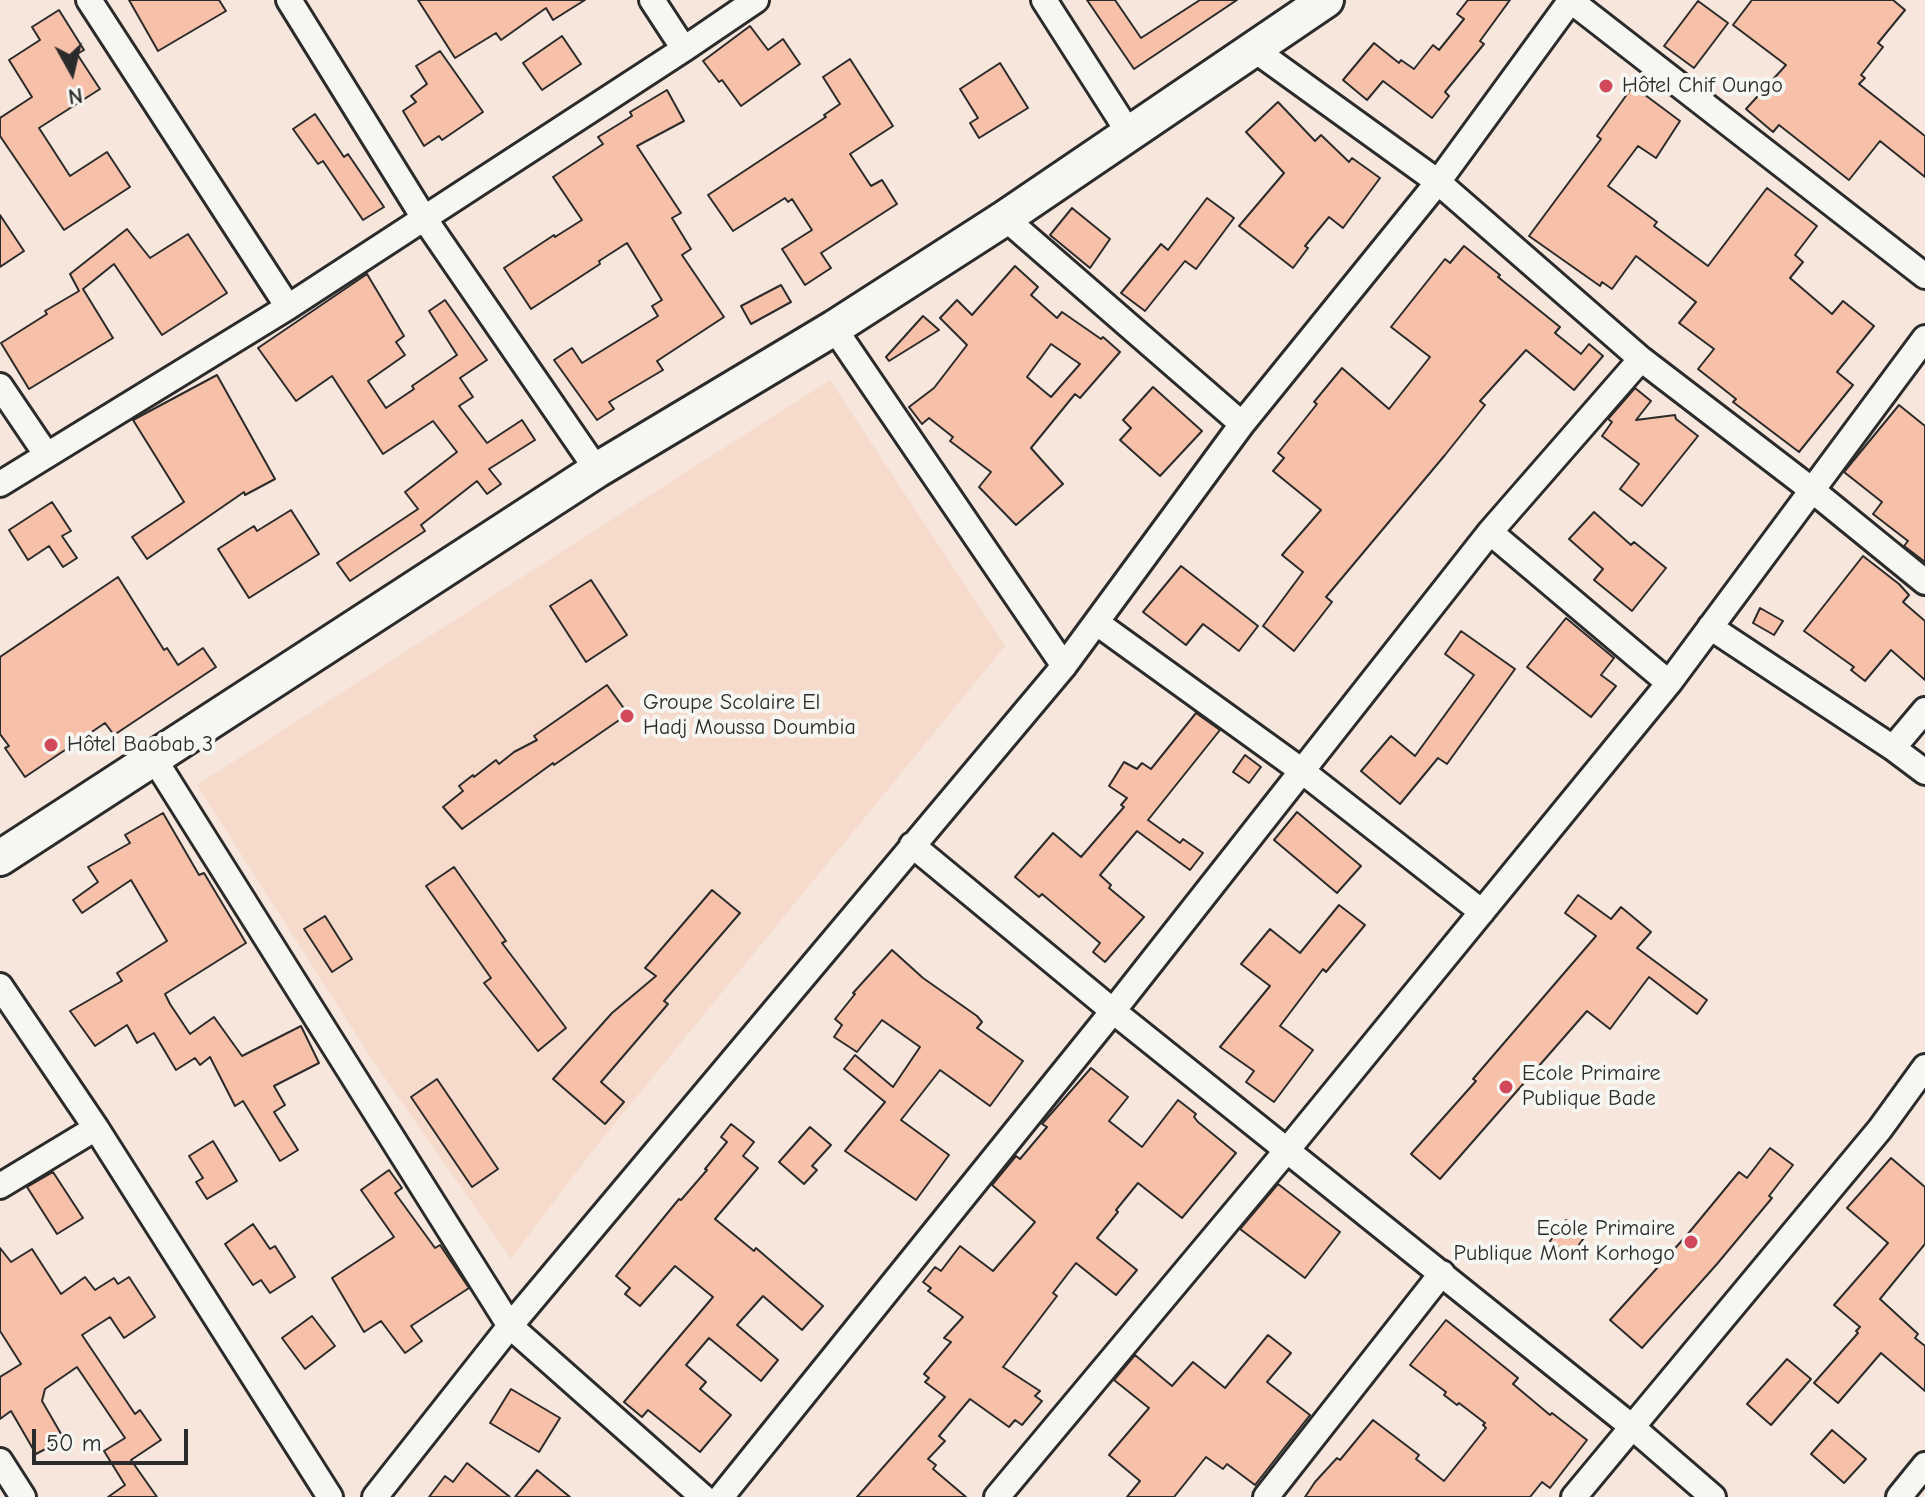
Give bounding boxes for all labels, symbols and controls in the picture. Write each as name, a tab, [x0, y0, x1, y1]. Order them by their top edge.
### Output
north arrow	[32, 32, 112, 112]
place label: Hôtel Chif Oungo	[1622, 73, 1783, 99]
marker: Hôtel Chif Oungo	[1597, 77, 1615, 95]
text: N	[66, 82, 84, 110]
place label: Groupe Scolaire El Hadj Moussa Doumbia	[643, 690, 856, 742]
marker: Groupe Scolaire El Hadj Moussa Doumbia	[618, 707, 636, 725]
place label: Hôtel Baobab 3	[67, 732, 213, 758]
marker: Hôtel Baobab 3	[42, 736, 60, 754]
place label: Ecole Primaire Publique Bade	[1522, 1061, 1661, 1112]
marker: Ecole Primaire Publique Bade	[1497, 1078, 1515, 1096]
place label: Ecole Primaire Publique Mont Korhogo	[1454, 1216, 1675, 1268]
marker: Ecole Primaire Publique Mont Korhogo	[1682, 1233, 1700, 1251]
scale bar	[36, 1413, 192, 1463]
text: 50 m	[46, 1429, 102, 1457]

